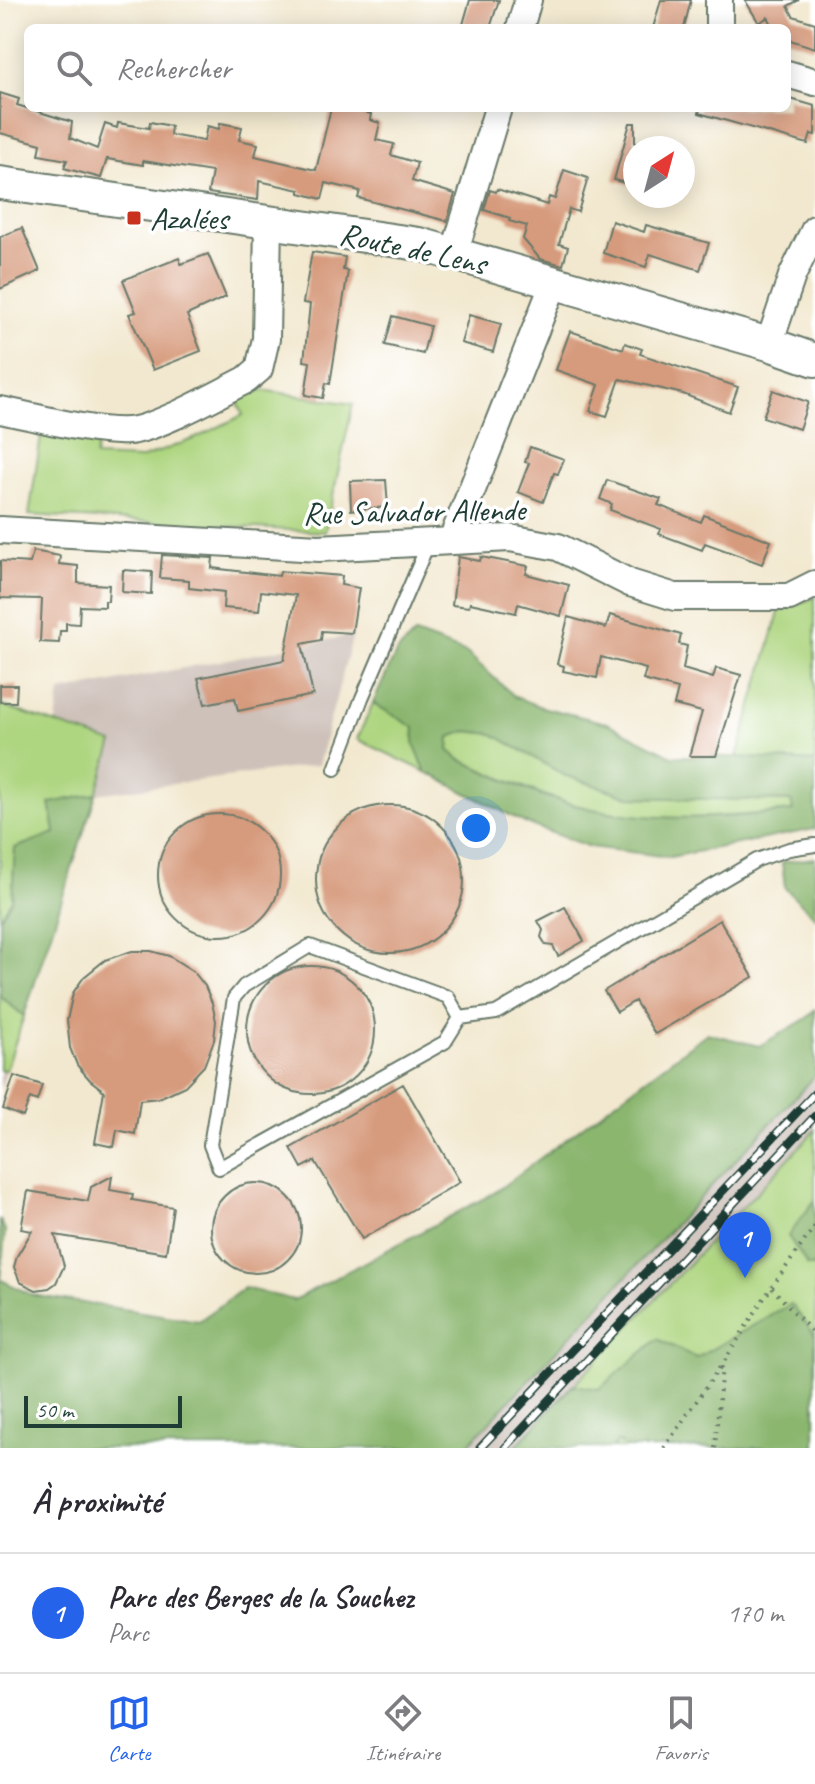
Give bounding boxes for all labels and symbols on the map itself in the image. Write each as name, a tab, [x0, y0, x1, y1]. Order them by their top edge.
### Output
north arrow	[623, 136, 695, 208]
place label: Azalées	[150, 198, 231, 239]
marker: Azalées	[125, 209, 143, 227]
street label: Route de Lens	[336, 213, 493, 285]
street label: Rue Salvador Allende	[302, 489, 528, 534]
your location	[456, 808, 496, 848]
pin: 1	[719, 1212, 771, 1278]
scale bar	[24, 1392, 182, 1428]

